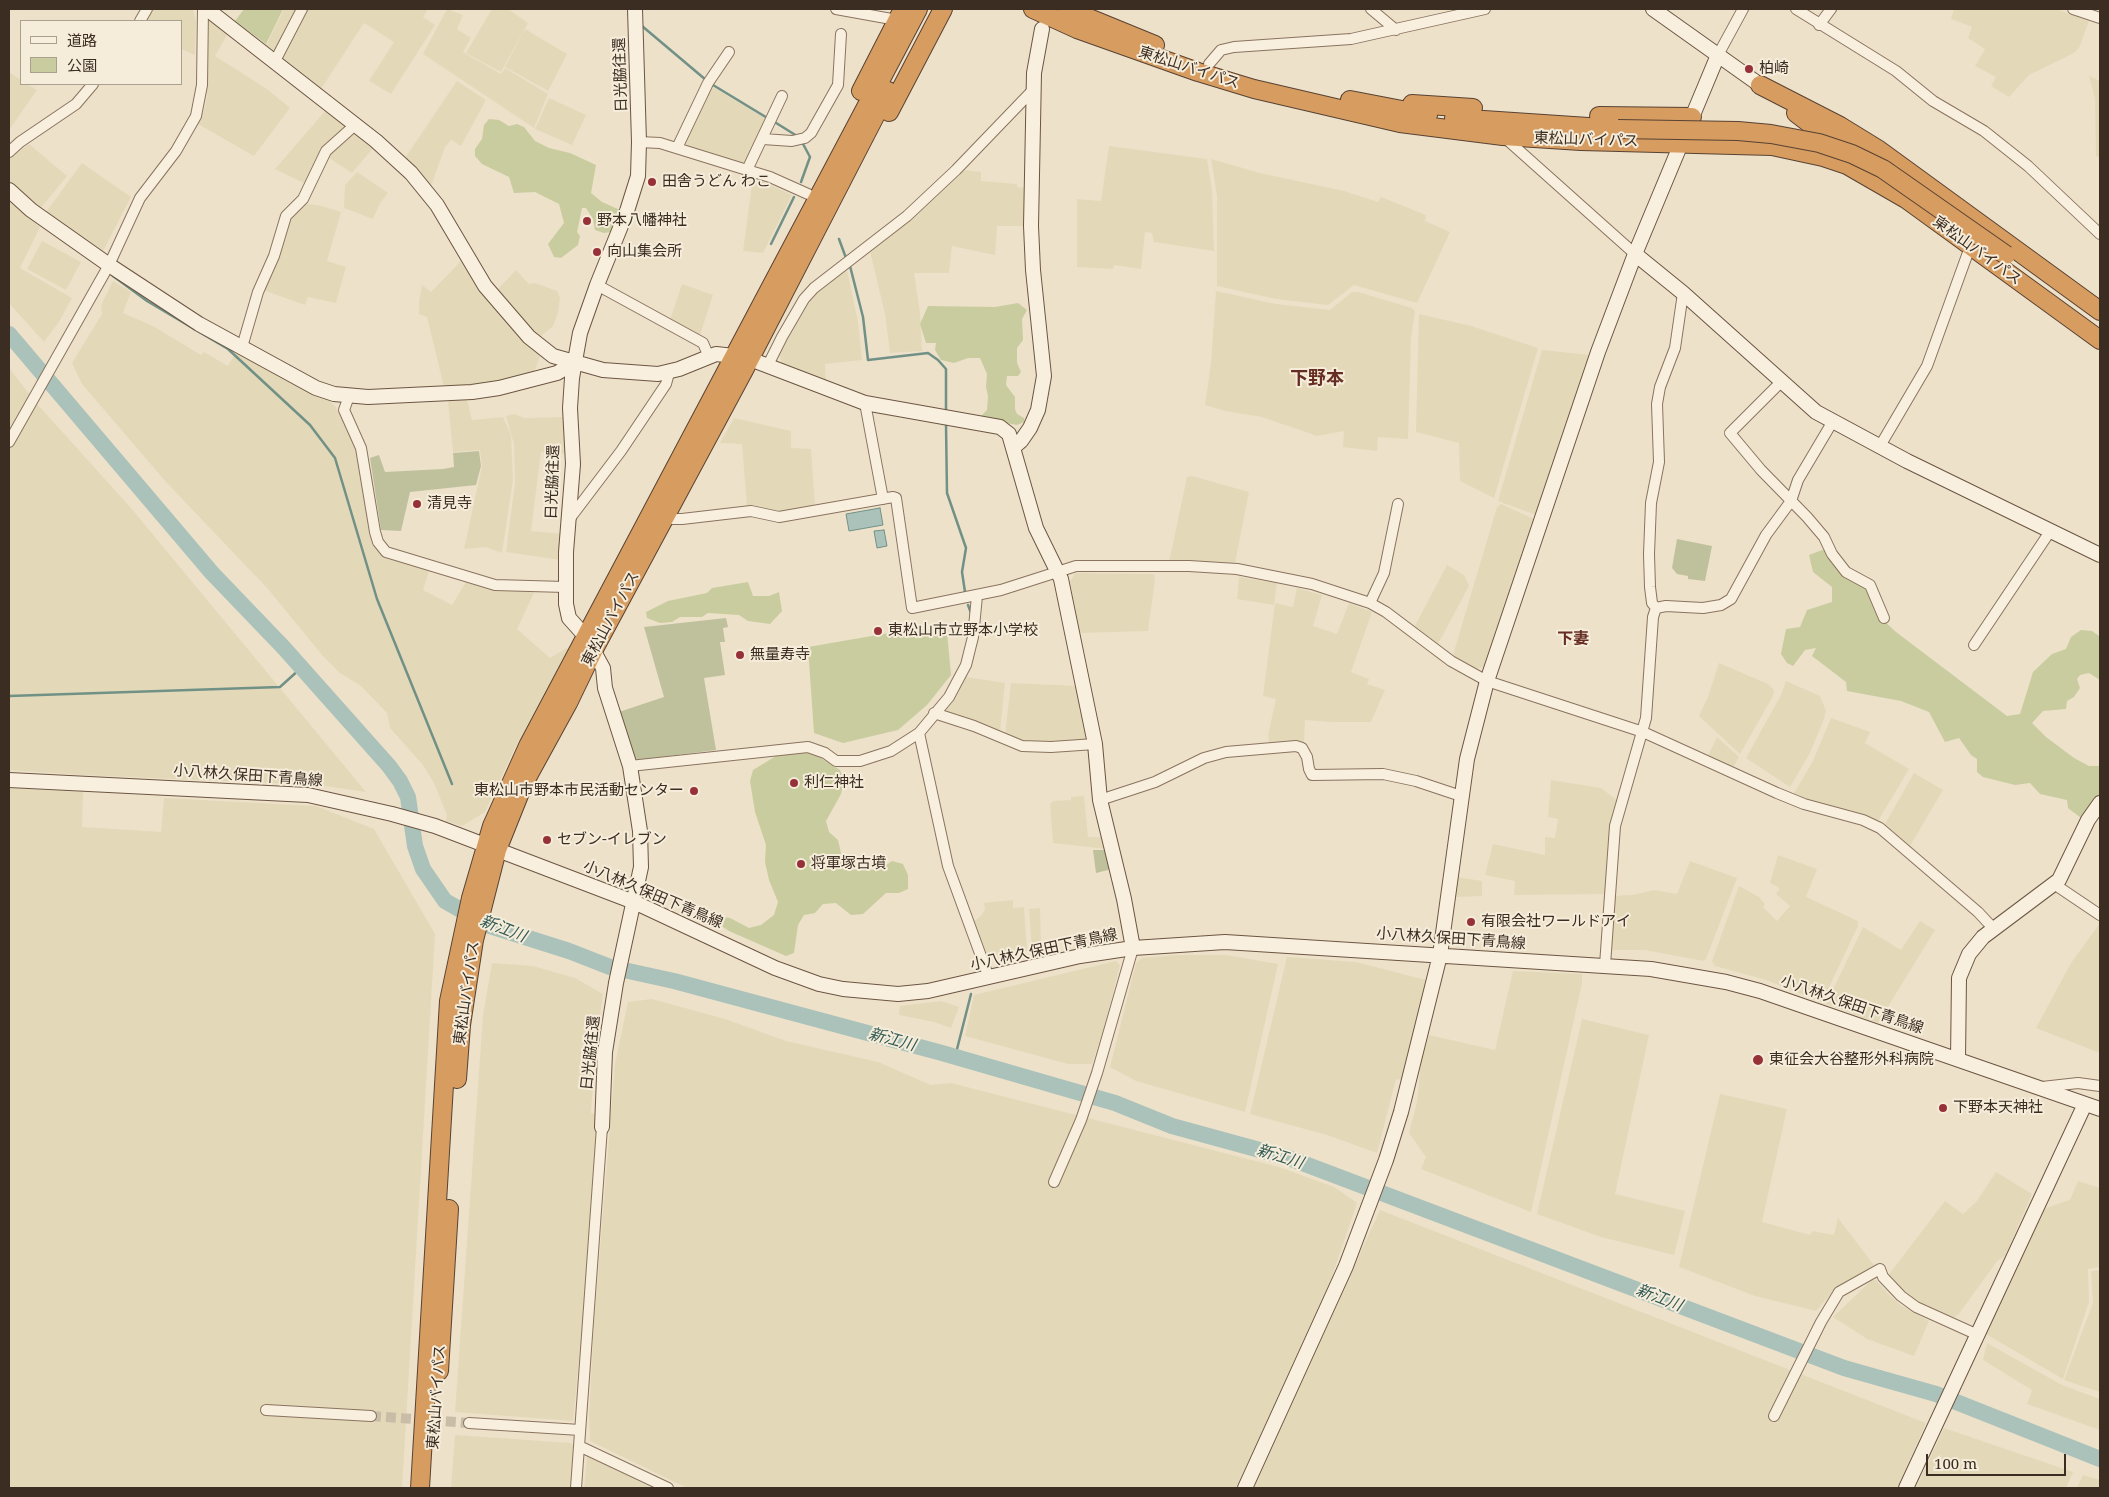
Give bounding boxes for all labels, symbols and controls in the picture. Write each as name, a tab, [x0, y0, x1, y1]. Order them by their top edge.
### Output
legend	[20, 20, 182, 85]
text: 道路	[67, 30, 97, 50]
street label: 日光脇往還	[611, 37, 631, 113]
street label: 東松山バイパス	[1136, 43, 1242, 93]
text: 公園	[67, 55, 97, 75]
place label: 柏崎	[1759, 60, 1789, 78]
marker: 柏崎	[1743, 63, 1755, 75]
street label: 東松山バイパス	[1533, 129, 1639, 151]
place label: 田舎うどん わこ	[662, 173, 771, 191]
marker: 田舎うどん わこ	[646, 176, 658, 188]
place label: 野本八幡神社	[597, 212, 687, 230]
street label: 東松山バイパス	[1929, 213, 2025, 289]
marker: 野本八幡神社	[581, 215, 593, 227]
place label: 向山集会所	[607, 243, 682, 261]
marker: 向山集会所	[591, 246, 603, 258]
district label: 下野本	[1290, 368, 1344, 390]
street label: 日光脇往還	[543, 444, 563, 520]
place label: 清見寺	[427, 495, 472, 513]
marker: 清見寺	[411, 498, 423, 510]
street label: 東松山バイパス	[578, 568, 644, 670]
place label: 東松山市立野本小学校	[888, 622, 1038, 640]
marker: 東松山市立野本小学校	[872, 625, 884, 637]
district label: 下妻	[1557, 629, 1589, 649]
place label: 無量寿寺	[750, 646, 810, 664]
marker: 無量寿寺	[734, 649, 746, 661]
street label: 小八林久保田下青鳥線	[173, 762, 323, 790]
place label: 利仁神社	[804, 774, 864, 792]
marker: 利仁神社	[788, 777, 800, 789]
place label: 東松山市野本市民活動センター	[474, 782, 684, 800]
marker: 東松山市野本市民活動センター	[688, 785, 700, 797]
place label: セブン-イレブン	[557, 831, 667, 849]
marker: セブン-イレブン	[541, 834, 553, 846]
place label: 将軍塚古墳	[811, 855, 886, 873]
street label: 小八林久保田下青鳥線	[580, 857, 726, 933]
marker: 将軍塚古墳	[795, 858, 807, 870]
water label: 新江川	[477, 911, 529, 947]
place label: 有限会社ワールドアイ	[1481, 913, 1631, 931]
marker: 有限会社ワールドアイ	[1465, 916, 1477, 928]
street label: 小八林久保田下青鳥線	[1376, 925, 1526, 953]
street label: 小八林久保田下青鳥線	[969, 926, 1119, 974]
street label: 東松山バイパス	[451, 940, 483, 1046]
street label: 小八林久保田下青鳥線	[1778, 972, 1926, 1038]
street label: 日光脇往還	[578, 1015, 604, 1091]
water label: 新江川	[866, 1025, 918, 1055]
place label: 東征会大谷整形外科病院	[1769, 1051, 1934, 1069]
marker: 東征会大谷整形外科病院	[1751, 1053, 1765, 1067]
place label: 下野本天神社	[1953, 1099, 2043, 1117]
marker: 下野本天神社	[1937, 1102, 1949, 1114]
water label: 新江川	[1254, 1141, 1306, 1173]
water label: 新江川	[1633, 1280, 1685, 1316]
street label: 東松山バイパス	[424, 1344, 450, 1450]
scale bar	[1929, 1444, 2069, 1476]
text: 100 m	[1934, 1453, 1977, 1473]

